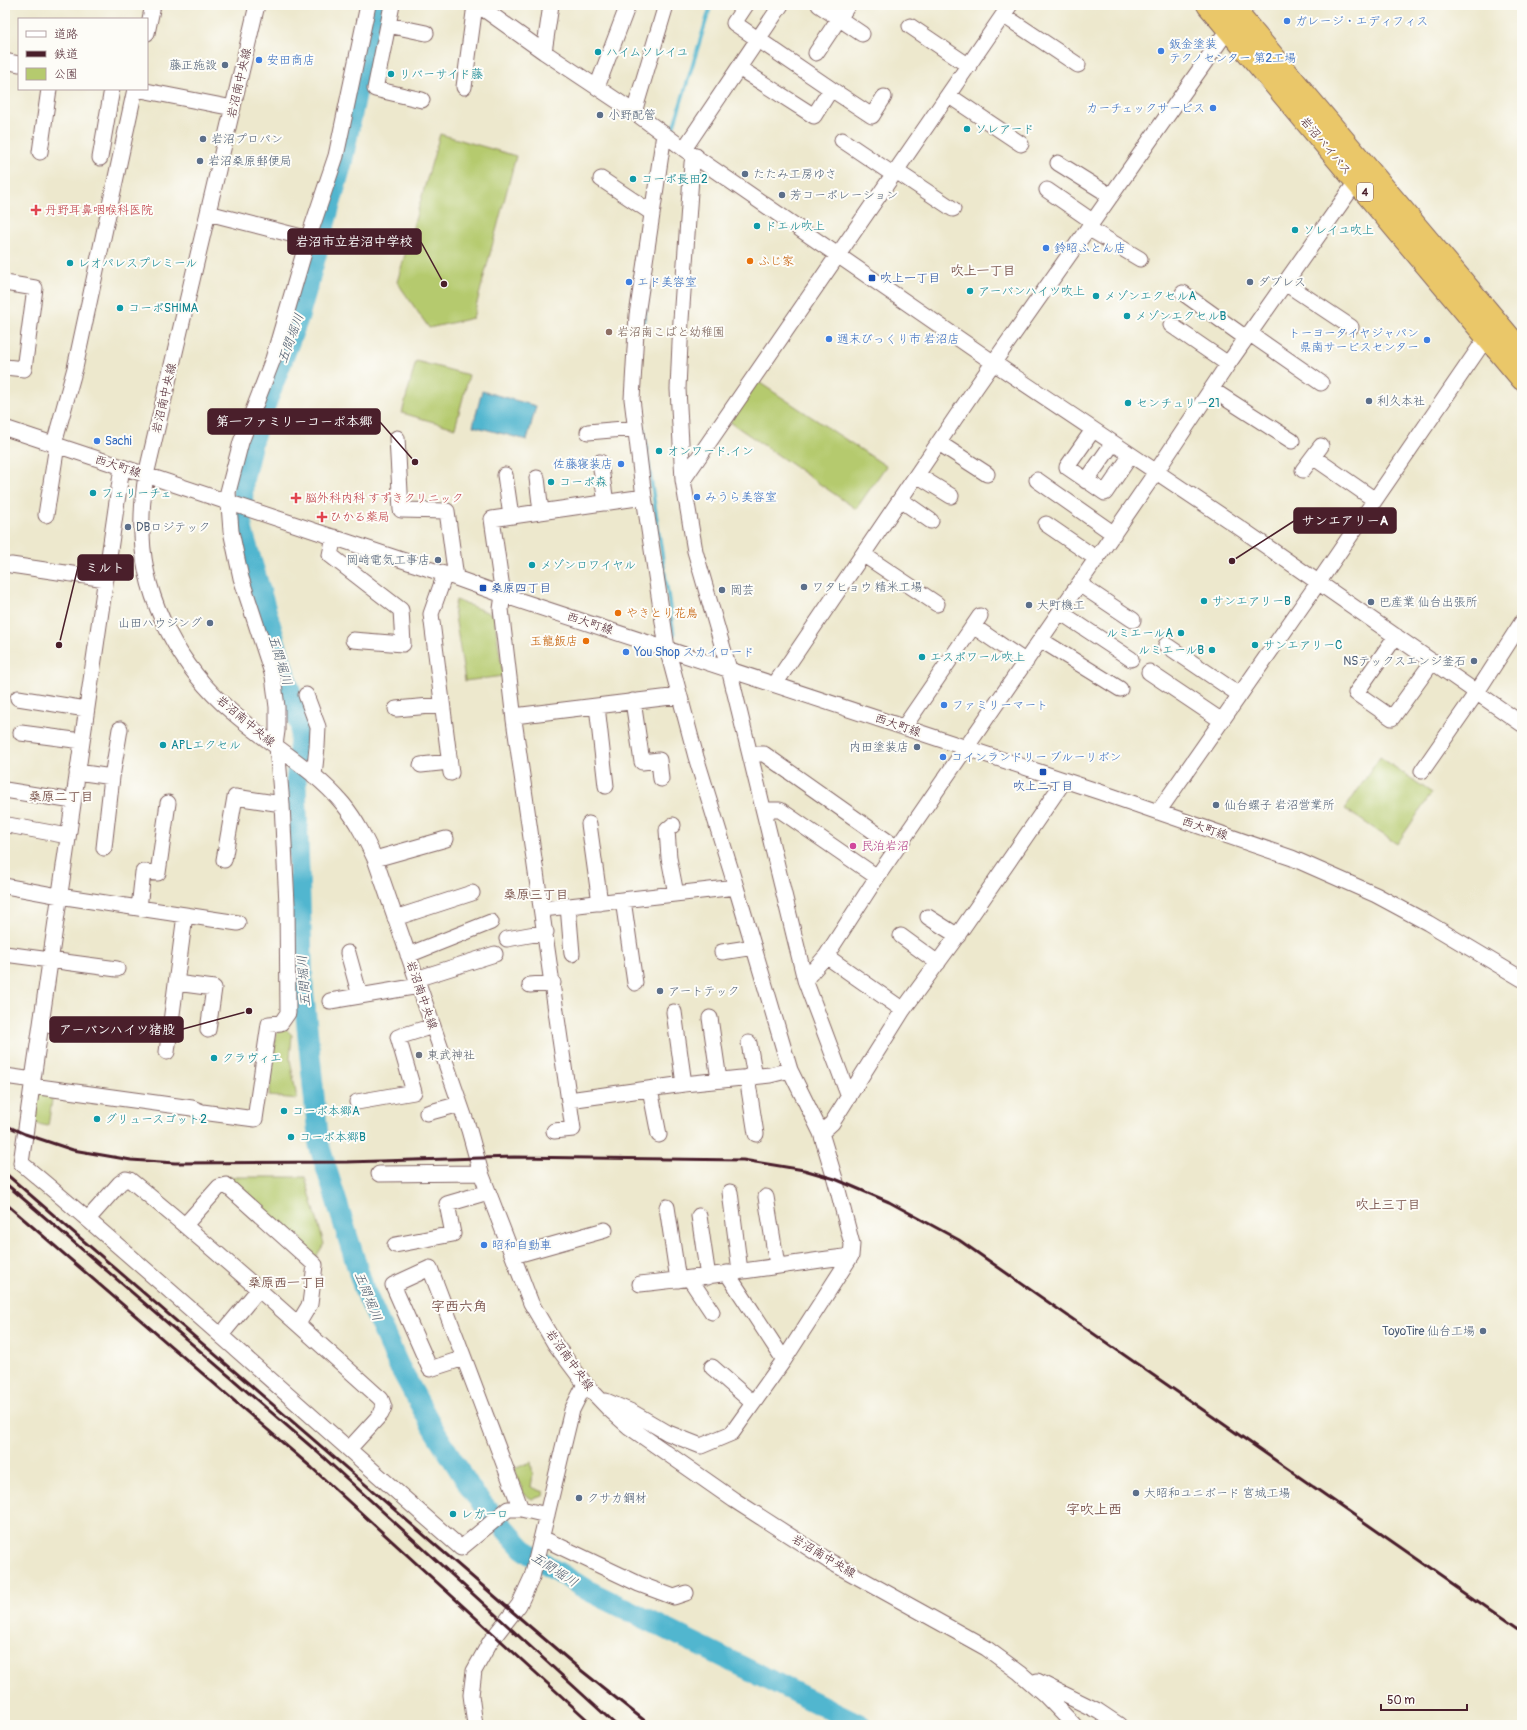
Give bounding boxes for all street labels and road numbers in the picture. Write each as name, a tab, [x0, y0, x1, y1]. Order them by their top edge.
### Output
street label: 岩沼南中央線	[224, 46, 255, 120]
street label: 岩沼バイパス	[1297, 114, 1354, 179]
road number: 4	[1357, 183, 1373, 201]
street label: 岩沼南中央線	[149, 361, 180, 435]
street label: 西大町線	[93, 452, 143, 481]
street label: 西大町線	[565, 609, 615, 638]
street label: 岩沼南中央線	[213, 692, 278, 750]
street label: 西大町線	[873, 711, 923, 740]
street label: 西大町線	[1180, 814, 1230, 843]
street label: 岩沼南中央線	[403, 959, 440, 1032]
street label: 岩沼南中央線	[542, 1327, 597, 1394]
street label: 岩沼南中央線	[789, 1531, 858, 1581]

